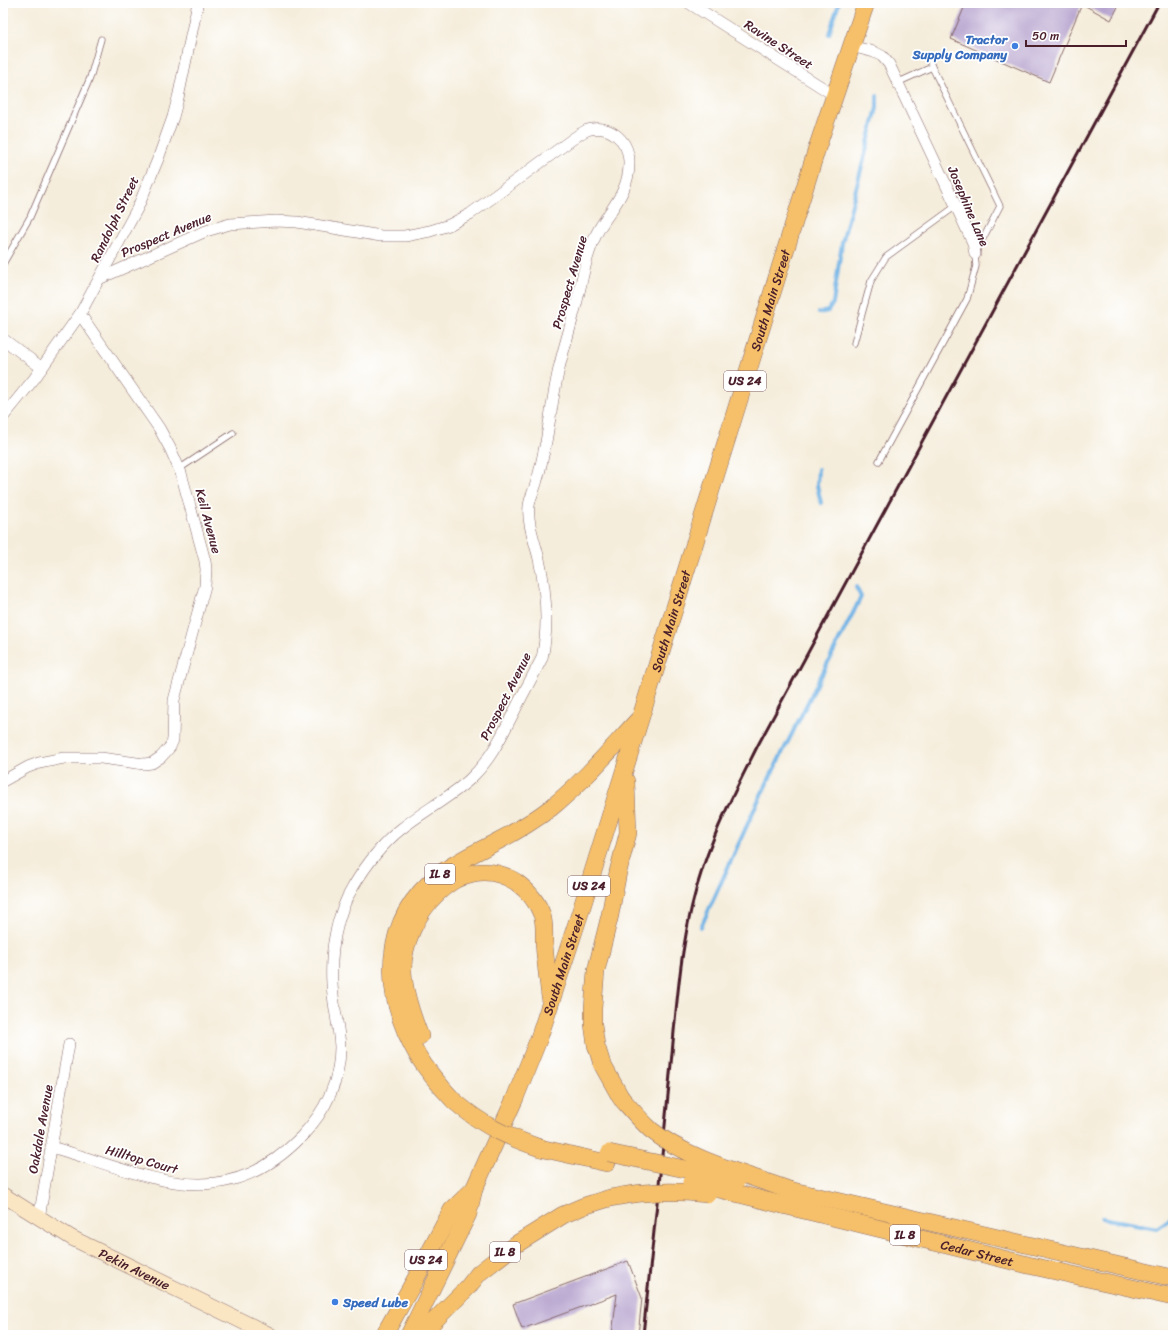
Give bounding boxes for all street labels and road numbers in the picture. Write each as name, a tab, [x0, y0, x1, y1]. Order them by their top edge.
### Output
street label: Ravine Street	[740, 13, 818, 76]
street label: Josephine Lane	[941, 161, 996, 250]
street label: Randolph Street	[84, 172, 145, 266]
street label: Prospect Avenue	[117, 205, 215, 264]
street label: Prospect Avenue	[545, 232, 594, 332]
street label: South Main Street	[744, 246, 797, 354]
road number: US 24	[724, 371, 766, 391]
street label: Keil Avenue	[189, 486, 228, 557]
street label: South Main Street	[644, 567, 698, 675]
street label: Prospect Avenue	[473, 648, 538, 744]
road number: IL 8	[425, 864, 455, 884]
road number: US 24	[568, 876, 610, 896]
street label: South Main Street	[536, 910, 591, 1018]
street label: Oakdale Avenue	[21, 1083, 60, 1175]
street label: Hilltop Court	[103, 1138, 182, 1181]
road number: IL 8	[890, 1225, 920, 1245]
street label: Cedar Street	[938, 1233, 1016, 1273]
street label: Pekin Avenue	[95, 1242, 174, 1297]
road number: IL 8	[490, 1242, 520, 1262]
road number: US 24	[405, 1250, 447, 1270]

